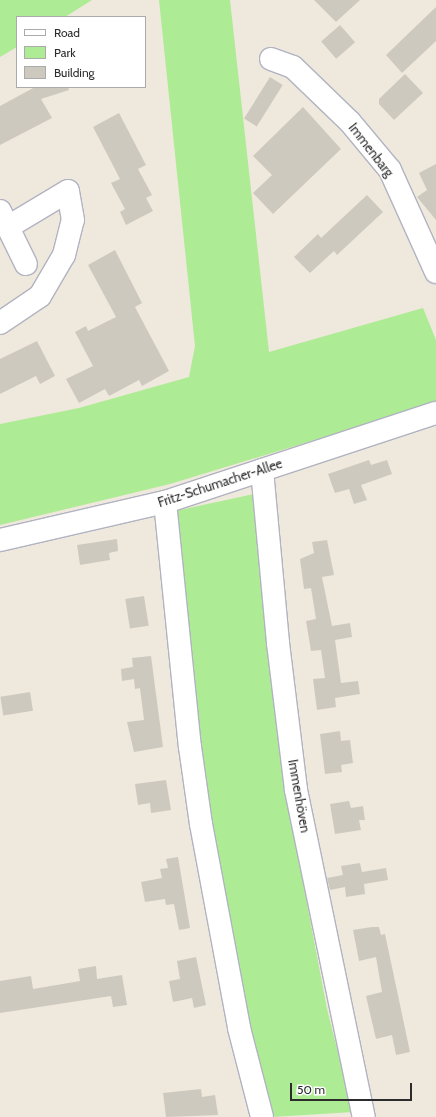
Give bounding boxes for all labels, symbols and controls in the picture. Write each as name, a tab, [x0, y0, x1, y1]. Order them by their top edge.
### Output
legend	[16, 16, 146, 88]
text: Road	[54, 25, 80, 40]
text: Park	[54, 45, 76, 60]
text: Building	[54, 65, 95, 80]
street label: Immenbarg	[345, 120, 397, 180]
street label: Fritz-Schumacher-Allee	[156, 456, 284, 510]
street label: Immenhöven	[285, 758, 313, 834]
scale bar	[292, 1075, 414, 1101]
text: 50 m	[297, 1082, 325, 1097]

